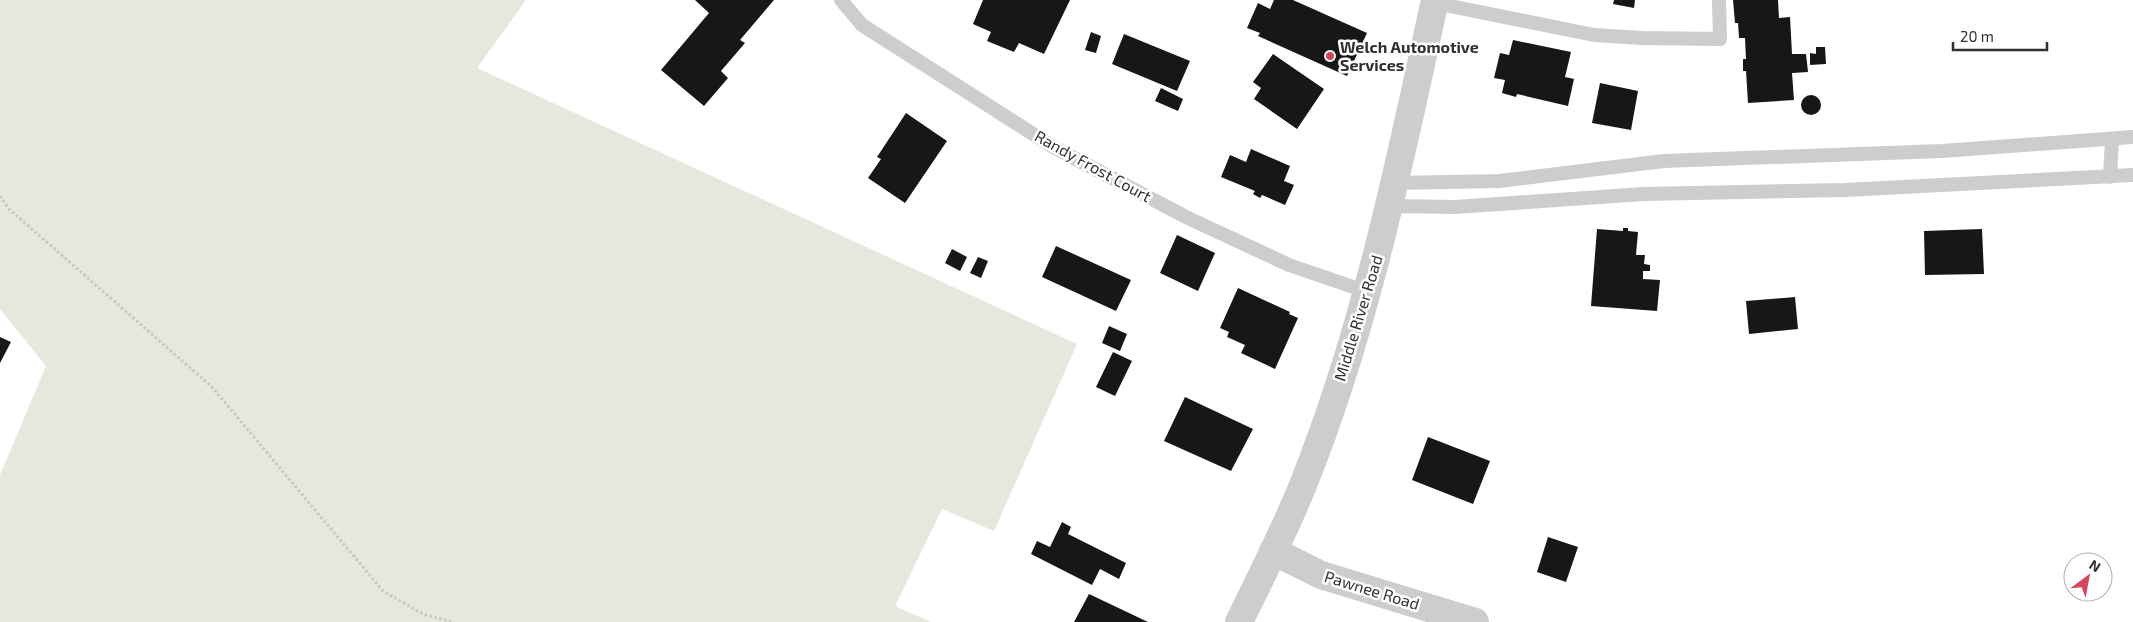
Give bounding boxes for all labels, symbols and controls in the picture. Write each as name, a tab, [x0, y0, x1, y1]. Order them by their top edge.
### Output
scale bar	[1953, 20, 2047, 52]
text: 20 m	[1960, 27, 1994, 45]
place label: Welch Automotive Services	[1340, 37, 1479, 74]
marker: Welch Automotive Services	[1324, 50, 1336, 62]
street label: Randy Frost Court	[1032, 126, 1155, 205]
street label: Middle River Road	[1329, 253, 1386, 383]
north arrow	[2063, 552, 2113, 602]
text: N	[2086, 556, 2104, 575]
street label: Pawnee Road	[1322, 566, 1422, 613]

